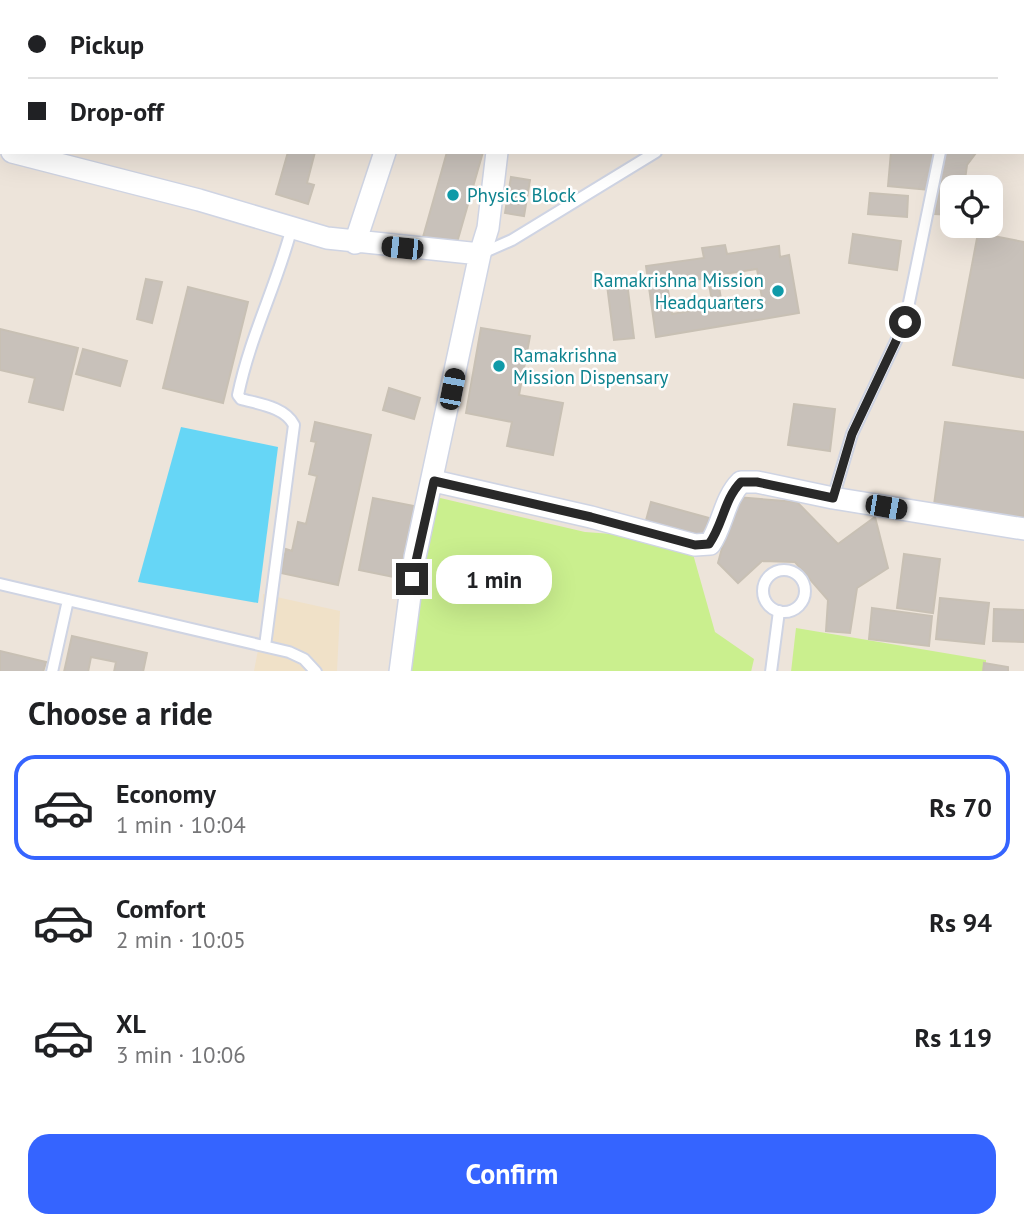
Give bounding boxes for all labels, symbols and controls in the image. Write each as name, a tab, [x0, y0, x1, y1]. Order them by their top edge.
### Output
text: Pickup	[70, 28, 144, 61]
text: Drop-off	[70, 95, 164, 128]
map controls	[940, 175, 1003, 238]
button: locate	[940, 175, 1003, 238]
place label: Physics Block	[467, 183, 576, 207]
marker: Physics Block	[445, 187, 461, 203]
car	[381, 235, 424, 261]
place label: Ramakrishna Mission Headquarters	[593, 268, 764, 314]
marker: Ramakrishna Mission Headquarters	[770, 283, 786, 299]
route start	[889, 306, 921, 338]
place label: Ramakrishna Mission Dispensary	[513, 343, 669, 389]
marker: Ramakrishna Mission Dispensary	[491, 358, 507, 374]
car	[438, 366, 467, 412]
car	[864, 493, 909, 521]
callout: 1 min	[436, 554, 552, 604]
route end	[396, 563, 428, 595]
text: 1 min	[466, 565, 522, 594]
text: Choose a ride	[28, 692, 213, 734]
icon: car	[32, 776, 95, 839]
text: Economy	[116, 777, 216, 810]
text: Rs 70	[929, 791, 992, 824]
text: 1 min · 10:04	[116, 810, 246, 839]
icon: car	[32, 891, 95, 954]
text: Comfort	[116, 892, 206, 925]
text: Rs 94	[929, 906, 992, 939]
text: 2 min · 10:05	[116, 925, 246, 954]
icon: car	[32, 1006, 95, 1069]
text: XL	[116, 1007, 146, 1040]
text: Rs 119	[915, 1021, 992, 1054]
text: 3 min · 10:06	[116, 1040, 246, 1069]
button: Confirm	[28, 1134, 996, 1214]

